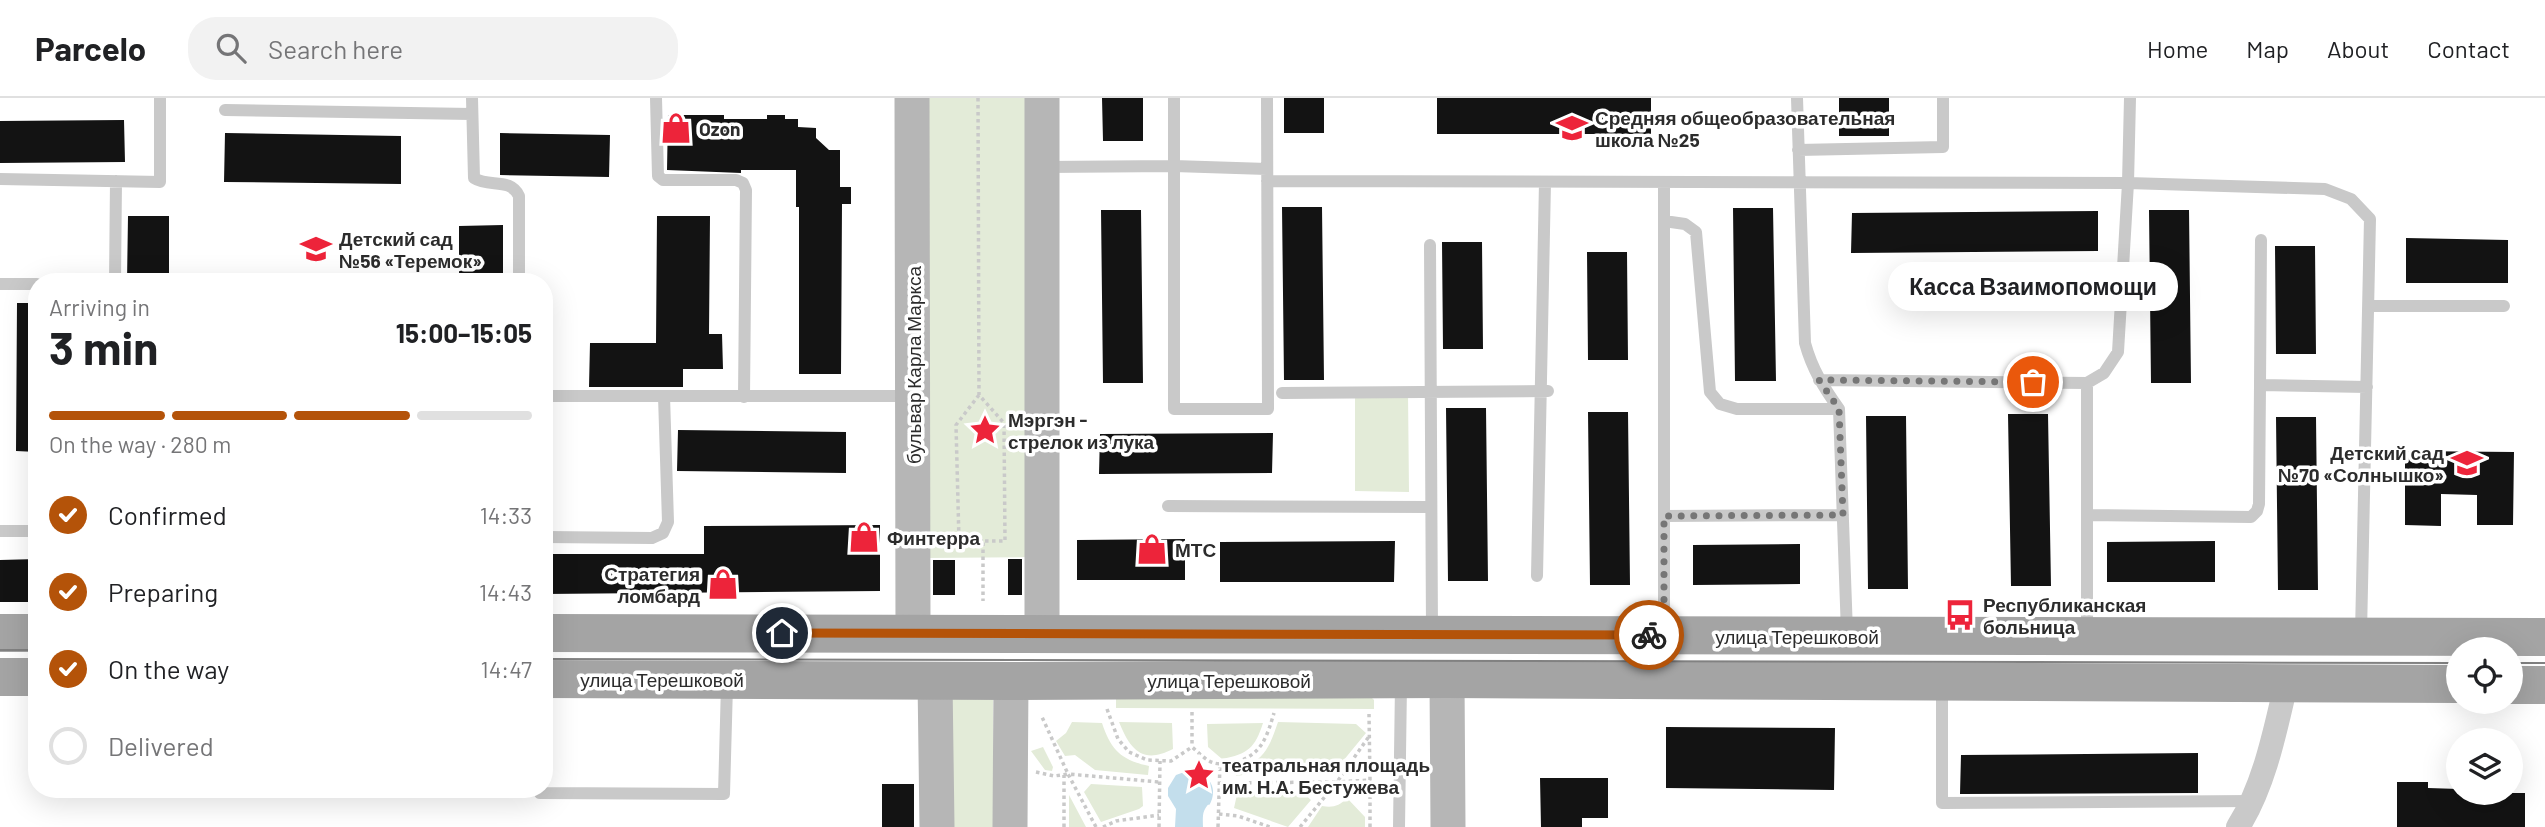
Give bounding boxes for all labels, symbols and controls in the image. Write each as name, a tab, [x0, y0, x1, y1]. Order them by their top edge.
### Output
search box	[188, 17, 678, 80]
text: Parcelo	[35, 28, 146, 68]
icon: search	[212, 29, 250, 67]
text: Search here	[268, 33, 403, 64]
text: Home	[2147, 34, 2208, 63]
text: Map	[2246, 34, 2289, 63]
text: About	[2327, 34, 2389, 63]
text: Contact	[2427, 34, 2510, 63]
place label: Средняя общеобразовательная школа №25	[1595, 106, 1895, 151]
shop icon: Ozon	[659, 111, 693, 145]
school or university icon: Средняя общеобразовательная школа №25	[1555, 111, 1589, 145]
place label: Ozon	[699, 117, 741, 140]
place label: Детский сад №56 «Теремок»	[339, 227, 482, 272]
school or university icon: Детский сад №56 «Теремок»	[299, 232, 333, 266]
callout: Касса Взаимопомощи	[1888, 263, 2178, 312]
street label: бульвар Карла Маркса	[902, 266, 925, 464]
text: Касса Взаимопомощи	[1909, 272, 2157, 300]
text: Arriving in	[49, 293, 150, 321]
text: 15:00–15:05	[396, 317, 532, 348]
text: 3 min	[49, 319, 158, 374]
pin	[2003, 352, 2063, 412]
icon: bag	[2014, 363, 2052, 401]
place label: Мэргэн - стрелок из лука	[1008, 408, 1155, 453]
place icon: Мэргэн - стрелок из лука	[968, 413, 1002, 447]
text: On the way · 280 m	[49, 430, 231, 458]
place label: Детский сад №70 «Солнышко»	[2278, 441, 2444, 486]
school or university icon: Детский сад №70 «Солнышко»	[2450, 446, 2484, 480]
icon: check	[49, 496, 87, 534]
text: Confirmed	[108, 499, 227, 530]
text: 14:33	[480, 501, 532, 529]
shop icon: Финтерра	[847, 520, 881, 554]
place label: Финтерра	[887, 526, 980, 549]
shop icon: МТС	[1135, 532, 1169, 566]
place label: МТС	[1175, 538, 1216, 561]
place label: Стратегия ломбард	[604, 562, 700, 607]
shop icon: Стратегия ломбард	[706, 567, 740, 601]
icon: check	[49, 573, 87, 611]
text: Preparing	[108, 576, 218, 607]
text: 14:43	[479, 578, 532, 606]
place label: Республиканская больница	[1983, 593, 2146, 638]
bus stop icon: Республиканская больница	[1943, 598, 1977, 632]
courier	[1614, 600, 1684, 670]
pin	[752, 603, 812, 663]
icon: home	[763, 614, 801, 652]
icon: bike	[1630, 616, 1668, 654]
street label: улица Терешковой	[1715, 625, 1879, 648]
map controls	[2446, 637, 2523, 805]
button: locate	[2446, 637, 2523, 714]
icon: check	[49, 650, 87, 688]
text: On the way	[108, 653, 229, 684]
text: 14:47	[481, 655, 532, 683]
street label: улица Терешковой	[580, 668, 744, 691]
street label: улица Терешковой	[1147, 669, 1311, 692]
button: layers	[2446, 728, 2523, 805]
text: Delivered	[108, 730, 214, 761]
place label: театральная площадь им. Н.А. Бестужева	[1222, 753, 1430, 798]
place icon: театральная площадь им. Н.А. Бестужева	[1182, 758, 1216, 792]

